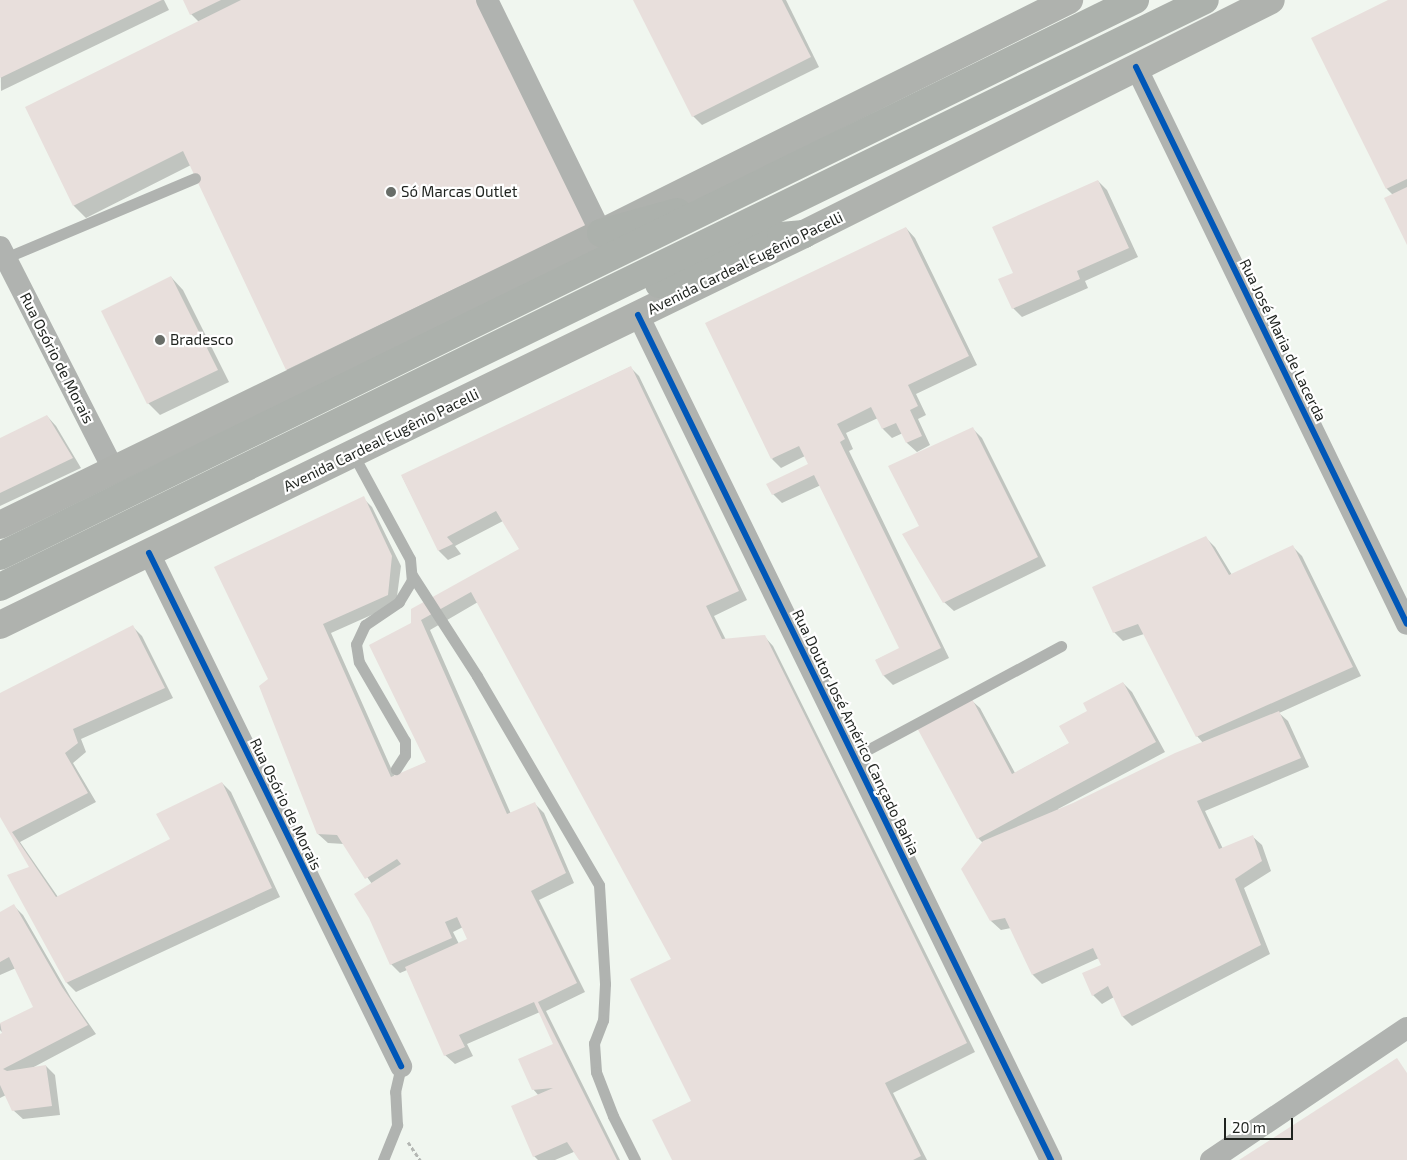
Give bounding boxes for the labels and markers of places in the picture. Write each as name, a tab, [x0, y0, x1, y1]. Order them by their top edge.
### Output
place label: Só Marcas Outlet	[401, 183, 518, 201]
marker: Só Marcas Outlet	[385, 186, 397, 198]
place label: Bradesco	[170, 331, 234, 349]
marker: Bradesco	[154, 334, 166, 346]

